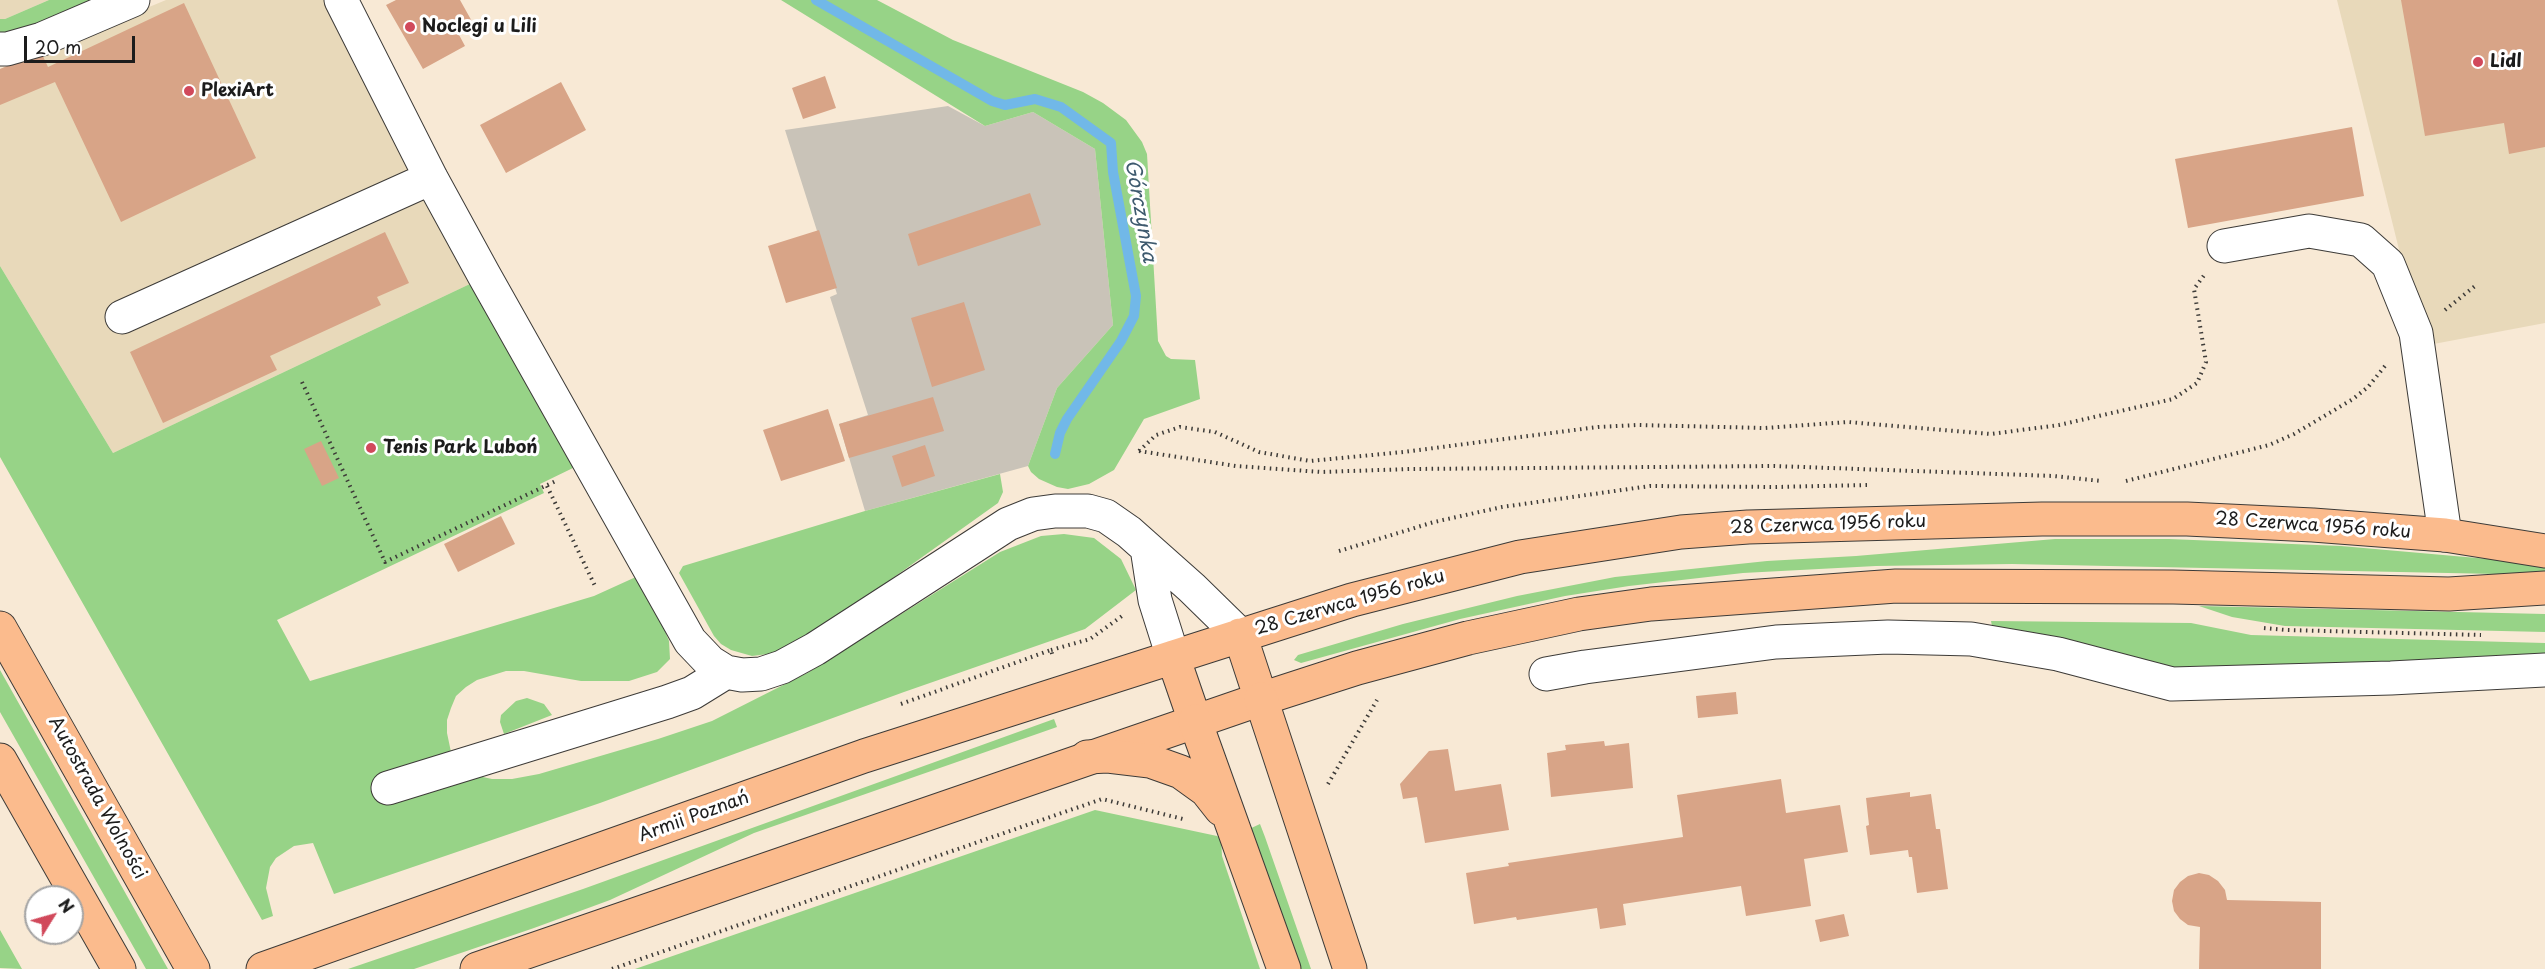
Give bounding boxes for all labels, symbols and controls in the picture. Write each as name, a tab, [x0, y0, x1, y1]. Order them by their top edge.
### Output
place label: Noclegi u Lili	[422, 16, 537, 38]
marker: Noclegi u Lili	[403, 20, 417, 34]
scale bar	[27, 24, 138, 62]
text: 20 m	[35, 33, 81, 60]
place label: Lidl	[2490, 51, 2522, 73]
marker: Lidl	[2471, 55, 2485, 69]
place label: PlexiArt	[201, 80, 274, 102]
marker: PlexiArt	[182, 84, 196, 98]
water label: Górczynka	[1119, 158, 1161, 264]
place label: Tenis Park Luboń	[383, 437, 538, 459]
marker: Tenis Park Luboń	[364, 441, 378, 455]
street label: 28 Czerwca 1956 roku	[2214, 508, 2412, 544]
street label: 28 Czerwca 1956 roku	[1730, 511, 1926, 539]
street label: 28 Czerwca 1956 roku	[1253, 566, 1447, 640]
street label: Autostrada Wolności	[43, 713, 151, 883]
street label: Armii Poznań	[636, 787, 752, 847]
north arrow	[24, 885, 84, 945]
text: N	[53, 893, 80, 918]

